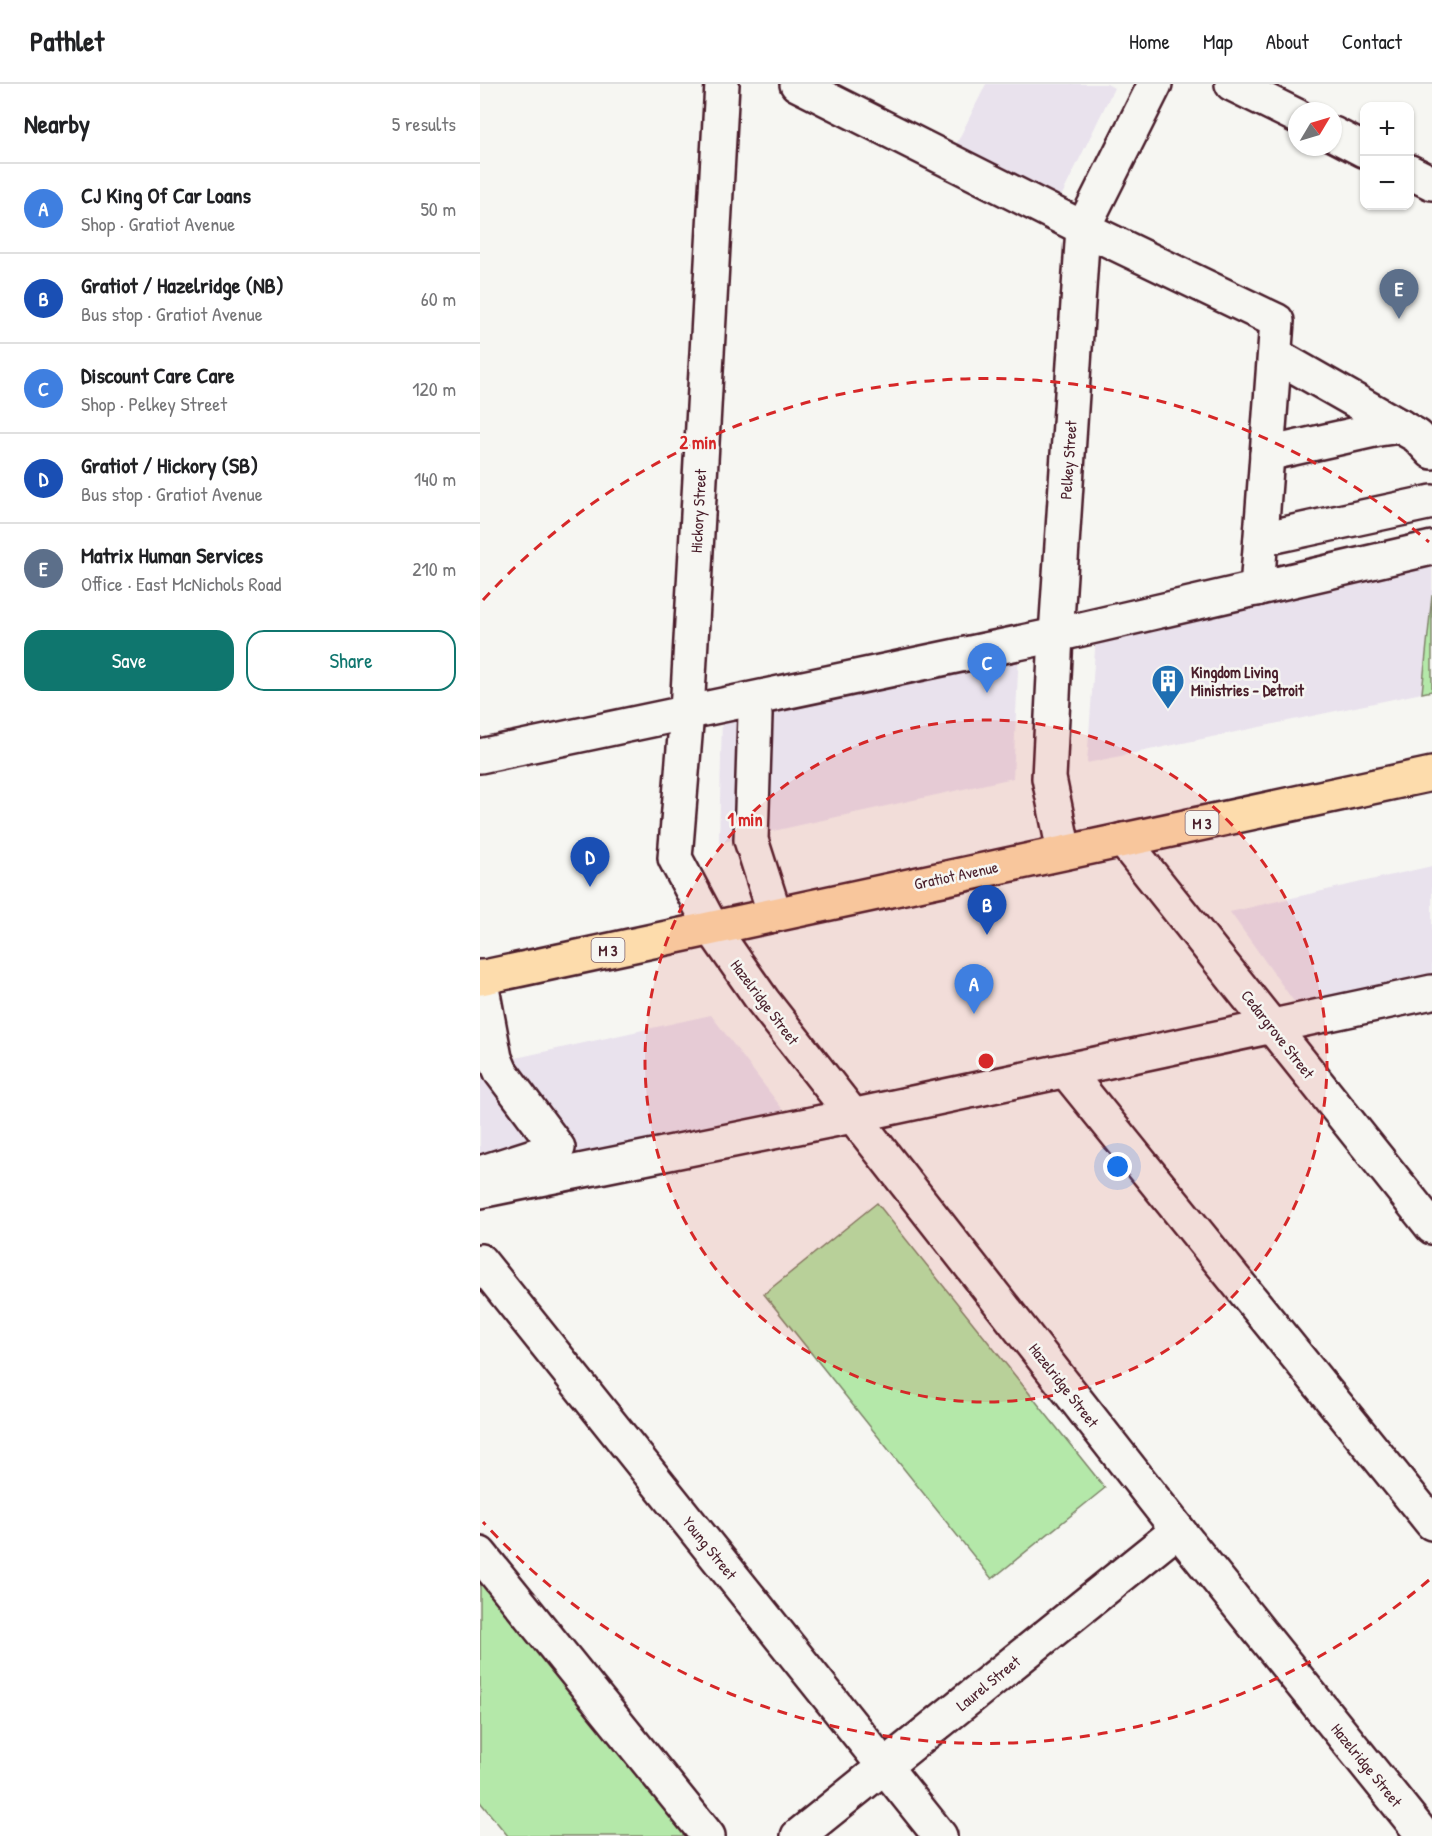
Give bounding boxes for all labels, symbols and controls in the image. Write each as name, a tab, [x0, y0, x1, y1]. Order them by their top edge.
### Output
text: Pathlet	[30, 22, 104, 60]
text: Home	[1129, 27, 1170, 56]
text: Map	[1203, 27, 1233, 56]
text: About	[1266, 27, 1309, 56]
text: Contact	[1342, 27, 1402, 56]
north arrow	[1288, 102, 1342, 156]
map controls	[1360, 102, 1414, 210]
button: +	[1360, 102, 1414, 156]
text: Nearby	[24, 106, 90, 141]
text: 5 results	[392, 110, 456, 137]
button: −	[1360, 156, 1414, 210]
text: CJ King Of Car Loans	[81, 180, 251, 210]
text: A	[39, 195, 48, 222]
text: 50 m	[420, 195, 456, 222]
text: Shop · Gratiot Avenue	[81, 210, 235, 237]
text: Gratiot / Hazelridge (NB)	[81, 270, 284, 300]
pin: E	[1380, 270, 1418, 319]
text: B	[38, 285, 49, 312]
text: 60 m	[421, 285, 456, 312]
text: Bus stop · Gratiot Avenue	[81, 300, 263, 327]
text: Discount Care Care	[81, 360, 235, 390]
text: C	[38, 375, 49, 402]
text: 120 m	[412, 375, 456, 402]
text: Shop · Pelkey Street	[81, 390, 227, 417]
street label: Pelkey Street	[1054, 419, 1082, 500]
text: 2 min	[680, 430, 716, 455]
text: Gratiot / Hickory (SB)	[81, 450, 258, 480]
text: D	[39, 465, 48, 492]
text: 140 m	[414, 465, 456, 492]
street label: Hickory Street	[685, 468, 711, 554]
text: Bus stop · Gratiot Avenue	[81, 480, 263, 507]
text: Matrix Human Services	[81, 540, 263, 570]
text: E	[39, 555, 48, 582]
text: 210 m	[412, 555, 456, 582]
text: Office · East McNichols Road	[81, 570, 281, 597]
button: Save	[24, 630, 234, 691]
button: Share	[246, 630, 456, 691]
pin: C	[968, 644, 1006, 693]
place label: Kingdom Living Ministries - Detroit	[1191, 661, 1304, 701]
building icon: Kingdom Living Ministries - Detroit	[1150, 663, 1186, 710]
text: 1 min	[727, 807, 763, 832]
road number: M 3	[1186, 811, 1218, 835]
pin: D	[570, 838, 610, 887]
street label: Gratiot Avenue	[912, 855, 1001, 895]
pin: B	[968, 886, 1006, 935]
road number: M 3	[592, 938, 624, 962]
street label: Hazelridge Street	[726, 955, 805, 1050]
pin: A	[954, 964, 994, 1014]
street label: Cedargrove Street	[1236, 985, 1320, 1083]
centre of rings	[976, 1051, 996, 1071]
your location	[1103, 1152, 1132, 1181]
street label: Hazelridge Street	[1024, 1338, 1104, 1432]
street label: Young Street	[678, 1512, 743, 1585]
street label: Laurel Street	[951, 1650, 1025, 1716]
street label: Hazelridge Street	[1326, 1719, 1408, 1812]

